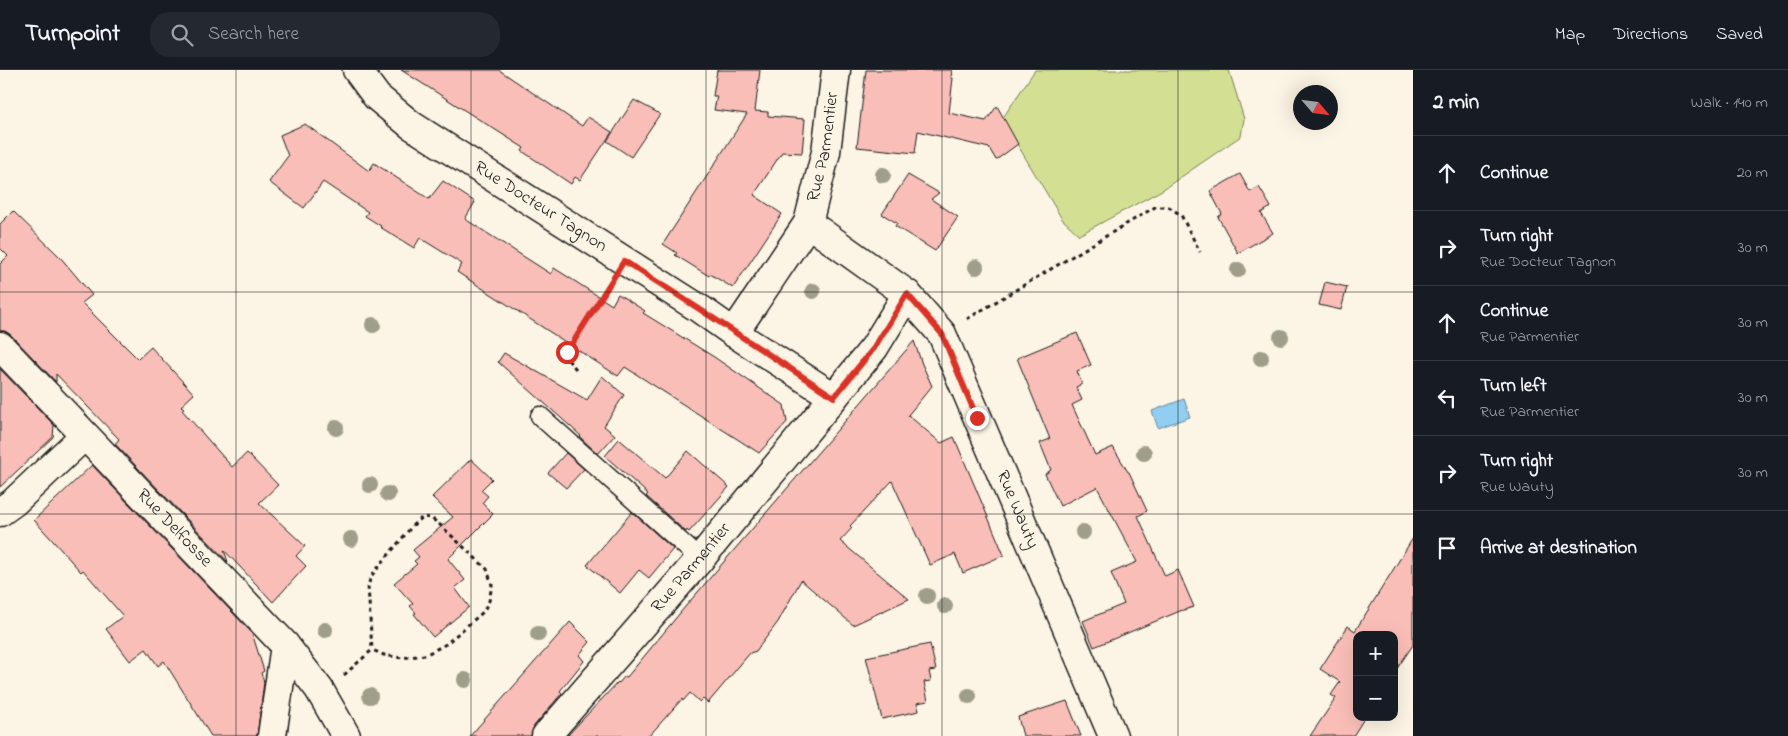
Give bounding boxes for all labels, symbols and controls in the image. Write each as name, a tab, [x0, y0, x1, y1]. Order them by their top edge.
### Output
search box	[150, 12, 500, 57]
text: Turnpoint	[25, 17, 120, 52]
icon: search	[168, 21, 196, 49]
text: Search here	[208, 21, 299, 48]
text: Map	[1555, 22, 1585, 48]
text: Directions	[1613, 22, 1688, 48]
text: Saved	[1716, 22, 1763, 48]
north arrow	[1293, 85, 1338, 130]
text: 2 min	[1433, 88, 1479, 118]
street label: Rue Parmentier	[801, 90, 846, 205]
text: Walk · 140 m	[1691, 91, 1768, 115]
street label: Rue Docteur Tagnon	[469, 155, 612, 260]
icon: ahead	[1433, 159, 1461, 187]
text: Continue	[1480, 160, 1548, 187]
text: 20 m	[1737, 161, 1768, 185]
text: Turn right	[1480, 223, 1553, 250]
icon: right	[1433, 234, 1461, 262]
text: 30 m	[1738, 236, 1768, 260]
text: Rue Docteur Tagnon	[1480, 250, 1616, 274]
text: Continue	[1480, 298, 1548, 325]
icon: ahead	[1433, 309, 1461, 337]
text: 30 m	[1738, 311, 1768, 335]
text: Rue Parmentier	[1480, 325, 1579, 349]
route start	[556, 341, 579, 364]
text: Turn left	[1480, 373, 1547, 400]
icon: left	[1433, 384, 1461, 412]
text: 30 m	[1738, 386, 1768, 410]
text: Rue Parmentier	[1480, 400, 1579, 424]
route end	[966, 407, 989, 430]
text: Turn right	[1480, 448, 1553, 475]
icon: right	[1433, 459, 1461, 487]
text: 30 m	[1738, 461, 1768, 485]
street label: Rue Wauty	[989, 467, 1045, 553]
text: Rue Wauty	[1480, 475, 1554, 499]
street label: Rue Delfosse	[130, 483, 218, 574]
street label: Rue Parmentier	[645, 517, 738, 619]
icon: arrive	[1433, 534, 1461, 562]
text: Arrive at destination	[1480, 535, 1637, 562]
map controls	[1353, 631, 1398, 721]
button: +	[1353, 631, 1398, 676]
button: −	[1353, 676, 1398, 721]

